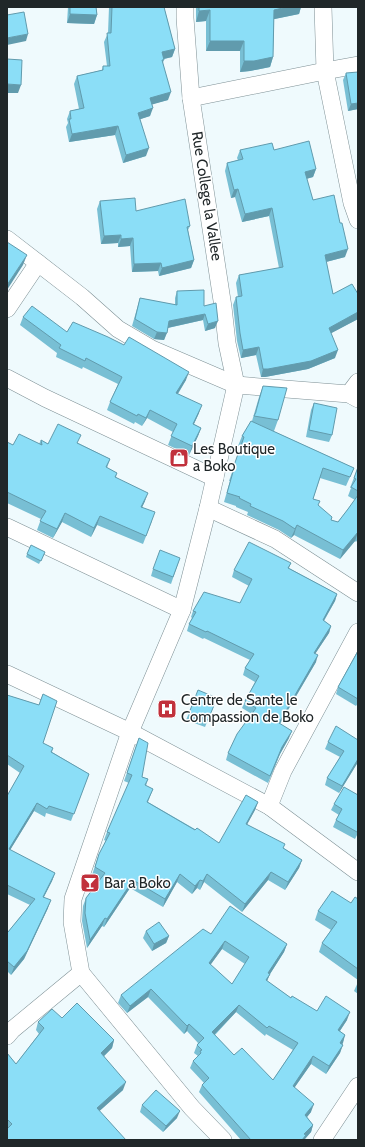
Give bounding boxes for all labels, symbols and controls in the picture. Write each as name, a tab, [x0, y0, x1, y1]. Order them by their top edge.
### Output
street label: Rue College la Vallee	[188, 130, 226, 262]
place label: Les Boutique a Boko	[193, 440, 275, 475]
shop icon: Les Boutique a Boko	[168, 447, 190, 469]
place label: Centre de Sante le Compassion de Boko	[181, 691, 314, 726]
hospital icon: Centre de Sante le Compassion de Boko	[156, 698, 178, 720]
bar icon: Bar a Boko	[79, 872, 101, 894]
place label: Bar a Boko	[104, 874, 171, 892]

